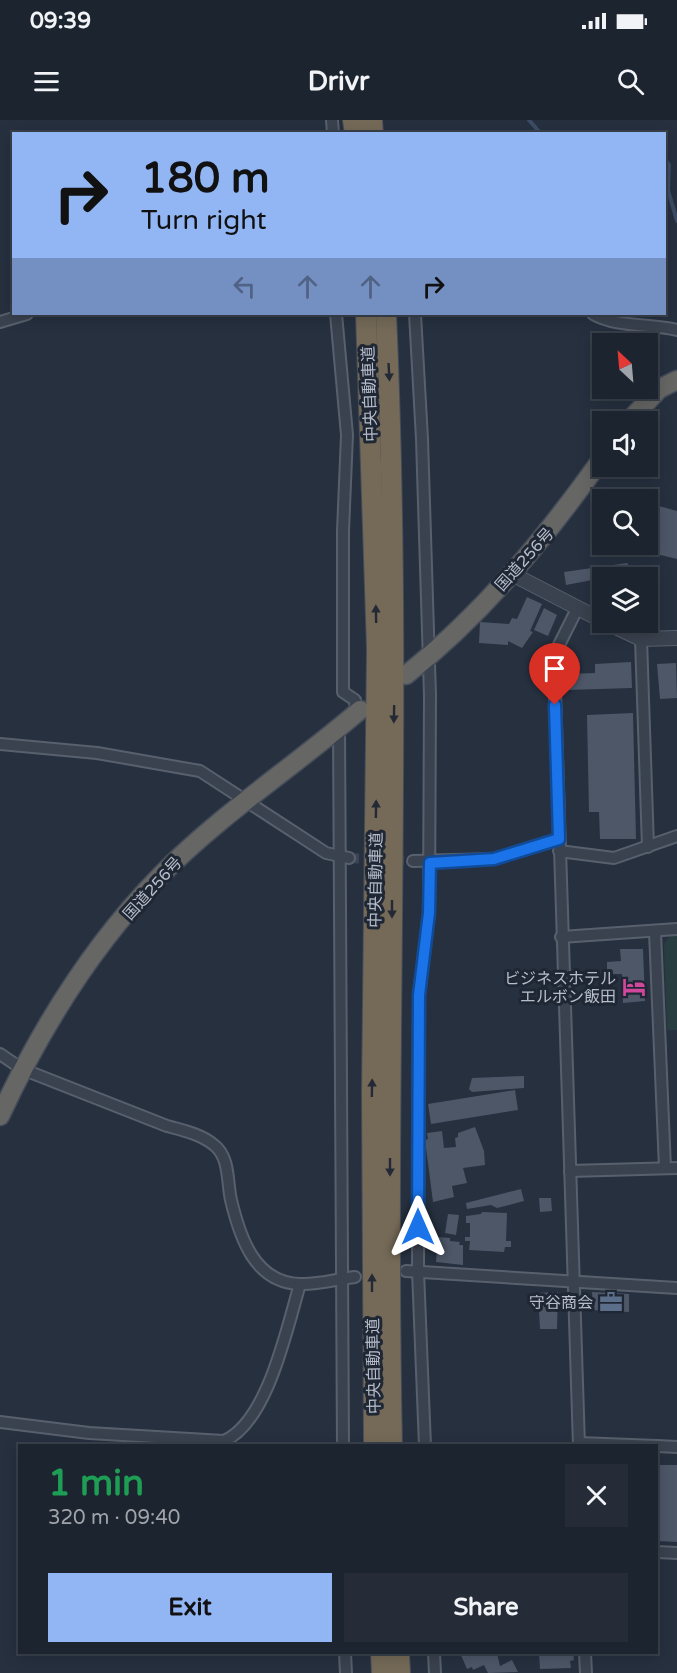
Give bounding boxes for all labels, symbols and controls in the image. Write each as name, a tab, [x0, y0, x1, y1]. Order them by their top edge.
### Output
text: 09:39	[30, 8, 91, 34]
icon: menu	[30, 65, 63, 98]
text: Drivr	[308, 65, 369, 98]
icon: search	[614, 65, 647, 98]
text: 180 m	[141, 153, 270, 204]
icon: right	[42, 156, 120, 234]
text: Turn right	[141, 204, 267, 237]
icon: left	[228, 270, 261, 303]
icon: ahead	[291, 270, 324, 303]
icon: ahead	[354, 270, 387, 303]
icon: right	[417, 270, 450, 303]
north arrow	[592, 333, 658, 399]
map controls	[592, 333, 658, 633]
street label: 中央自動車道	[358, 346, 382, 442]
one-way arrow	[384, 362, 393, 381]
button: sound	[592, 411, 658, 477]
button: search	[592, 489, 658, 555]
street label: 国道256号	[491, 524, 558, 595]
button: layers	[592, 567, 658, 633]
one-way arrow	[371, 604, 381, 623]
pin	[529, 643, 580, 705]
icon: arrive	[538, 652, 571, 685]
one-way arrow	[389, 704, 399, 723]
one-way arrow	[371, 799, 380, 818]
street label: 中央自動車道	[365, 832, 387, 928]
street label: 国道256号	[119, 853, 186, 924]
one-way arrow	[387, 899, 397, 918]
place label: ビジネスホテル エルボン飯田	[504, 969, 616, 1007]
hotel icon: ビジネスホテル エルボン飯田	[621, 974, 647, 1000]
one-way arrow	[367, 1078, 377, 1097]
one-way arrow	[385, 1157, 395, 1176]
position arrow	[386, 1195, 450, 1259]
one-way arrow	[367, 1273, 377, 1292]
office icon: 守谷商会	[598, 1289, 624, 1315]
place label: 守谷商会	[529, 1293, 593, 1313]
street label: 中央自動車道	[363, 1318, 385, 1414]
text: 1 min	[48, 1462, 144, 1505]
button: close	[565, 1464, 628, 1527]
text: 320 m · 09:40	[48, 1506, 180, 1530]
button: Exit	[48, 1573, 332, 1642]
button: Share	[344, 1573, 628, 1642]

